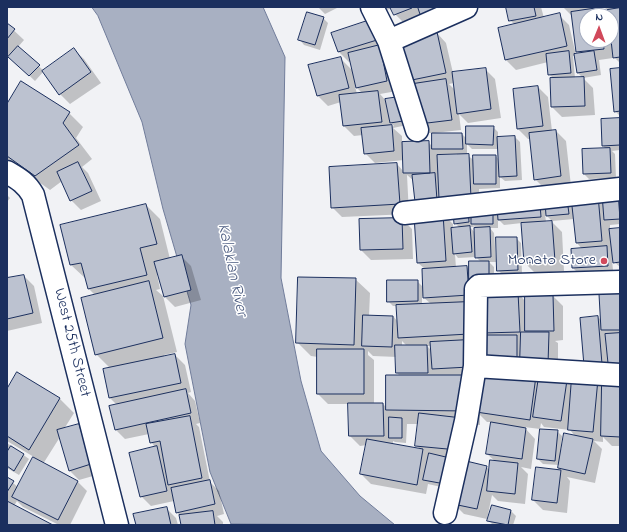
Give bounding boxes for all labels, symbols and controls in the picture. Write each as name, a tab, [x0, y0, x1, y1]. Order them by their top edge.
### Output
north arrow	[579, 8, 619, 48]
text: N	[595, 9, 603, 25]
water label: Kalaklan River	[211, 222, 251, 318]
place label: Monato Store	[508, 251, 596, 271]
marker: Monato Store	[599, 256, 609, 266]
street label: West 25th Street	[48, 287, 94, 399]

